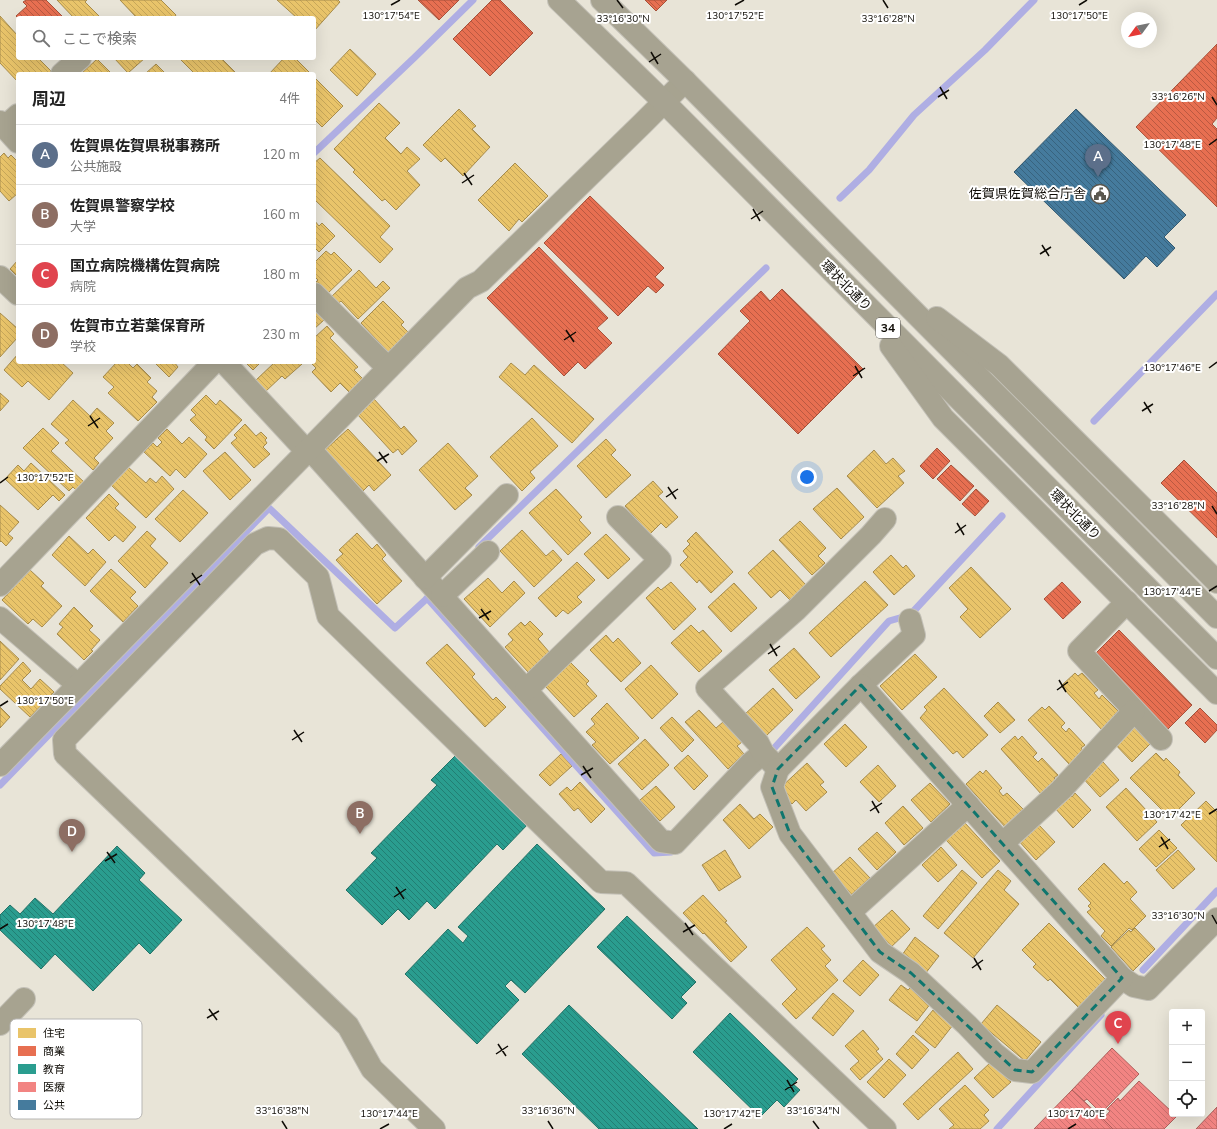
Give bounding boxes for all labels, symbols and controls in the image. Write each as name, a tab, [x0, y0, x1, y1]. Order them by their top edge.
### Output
text: 130°17'54"E	[362, 9, 420, 23]
text: 130°17'52"E	[706, 9, 764, 23]
text: 130°17'50"E	[1050, 9, 1108, 23]
text: 33°16'30"N	[596, 12, 650, 26]
text: 33°16'28"N	[861, 12, 915, 26]
north arrow	[1121, 12, 1157, 48]
search box	[16, 16, 316, 60]
icon: search	[30, 27, 52, 49]
text: ここで検索	[62, 29, 137, 49]
text: 周辺	[32, 88, 66, 111]
text: 4件	[279, 90, 300, 108]
text: 33°16'26"N	[1151, 90, 1205, 104]
text: 佐賀県佐賀県税事務所	[70, 136, 220, 156]
text: 130°17'48"E	[1143, 138, 1201, 152]
pin: A	[1085, 144, 1111, 177]
text: A	[40, 146, 50, 164]
text: 120 m	[262, 146, 300, 164]
text: 公共施設	[70, 158, 122, 176]
public building icon: 佐賀県佐賀総合庁舎	[1089, 183, 1111, 205]
place label: 佐賀県佐賀総合庁舎	[969, 185, 1086, 203]
text: 佐賀県警察学校	[70, 196, 175, 216]
text: B	[41, 206, 49, 224]
text: 160 m	[262, 206, 300, 224]
text: 大学	[70, 218, 96, 236]
text: 国立病院機構佐賀病院	[70, 256, 220, 276]
street label: 環状北通り	[817, 257, 875, 315]
text: C	[41, 266, 49, 284]
text: 180 m	[262, 266, 300, 284]
text: 病院	[70, 278, 96, 296]
text: 佐賀市立若葉保育所	[70, 316, 205, 336]
road number: 34	[876, 318, 900, 338]
text: D	[40, 326, 50, 344]
text: 230 m	[262, 326, 300, 344]
text: 学校	[70, 338, 96, 356]
text: 130°17'46"E	[1143, 361, 1201, 375]
your location	[797, 467, 817, 487]
text: 130°17'52"E	[16, 471, 74, 485]
street label: 環状北通り	[1046, 486, 1104, 544]
text: 33°16'28"N	[1151, 499, 1205, 513]
text: 130°17'44"E	[1143, 585, 1201, 599]
text: 130°17'50"E	[16, 694, 74, 708]
pin: B	[347, 801, 373, 834]
text: 130°17'42"E	[1143, 808, 1201, 822]
pin: D	[59, 819, 85, 852]
text: 33°16'30"N	[1151, 909, 1205, 923]
text: 130°17'48"E	[16, 917, 74, 931]
map controls	[1169, 1009, 1205, 1117]
button: +	[1169, 1009, 1205, 1045]
pin: C	[1105, 1011, 1131, 1044]
legend	[10, 1019, 142, 1119]
text: 住宅	[43, 1026, 65, 1041]
text: 商業	[43, 1044, 65, 1059]
button: −	[1169, 1045, 1205, 1081]
text: 教育	[43, 1062, 65, 1077]
text: 医療	[43, 1080, 65, 1095]
button: locate	[1169, 1081, 1205, 1117]
text: 公共	[43, 1098, 65, 1113]
text: 33°16'38"N	[255, 1104, 309, 1118]
text: 33°16'36"N	[521, 1104, 575, 1118]
text: 33°16'34"N	[786, 1104, 840, 1118]
text: 130°17'44"E	[360, 1107, 418, 1121]
text: 130°17'42"E	[703, 1107, 761, 1121]
text: 130°17'40"E	[1047, 1107, 1105, 1121]

